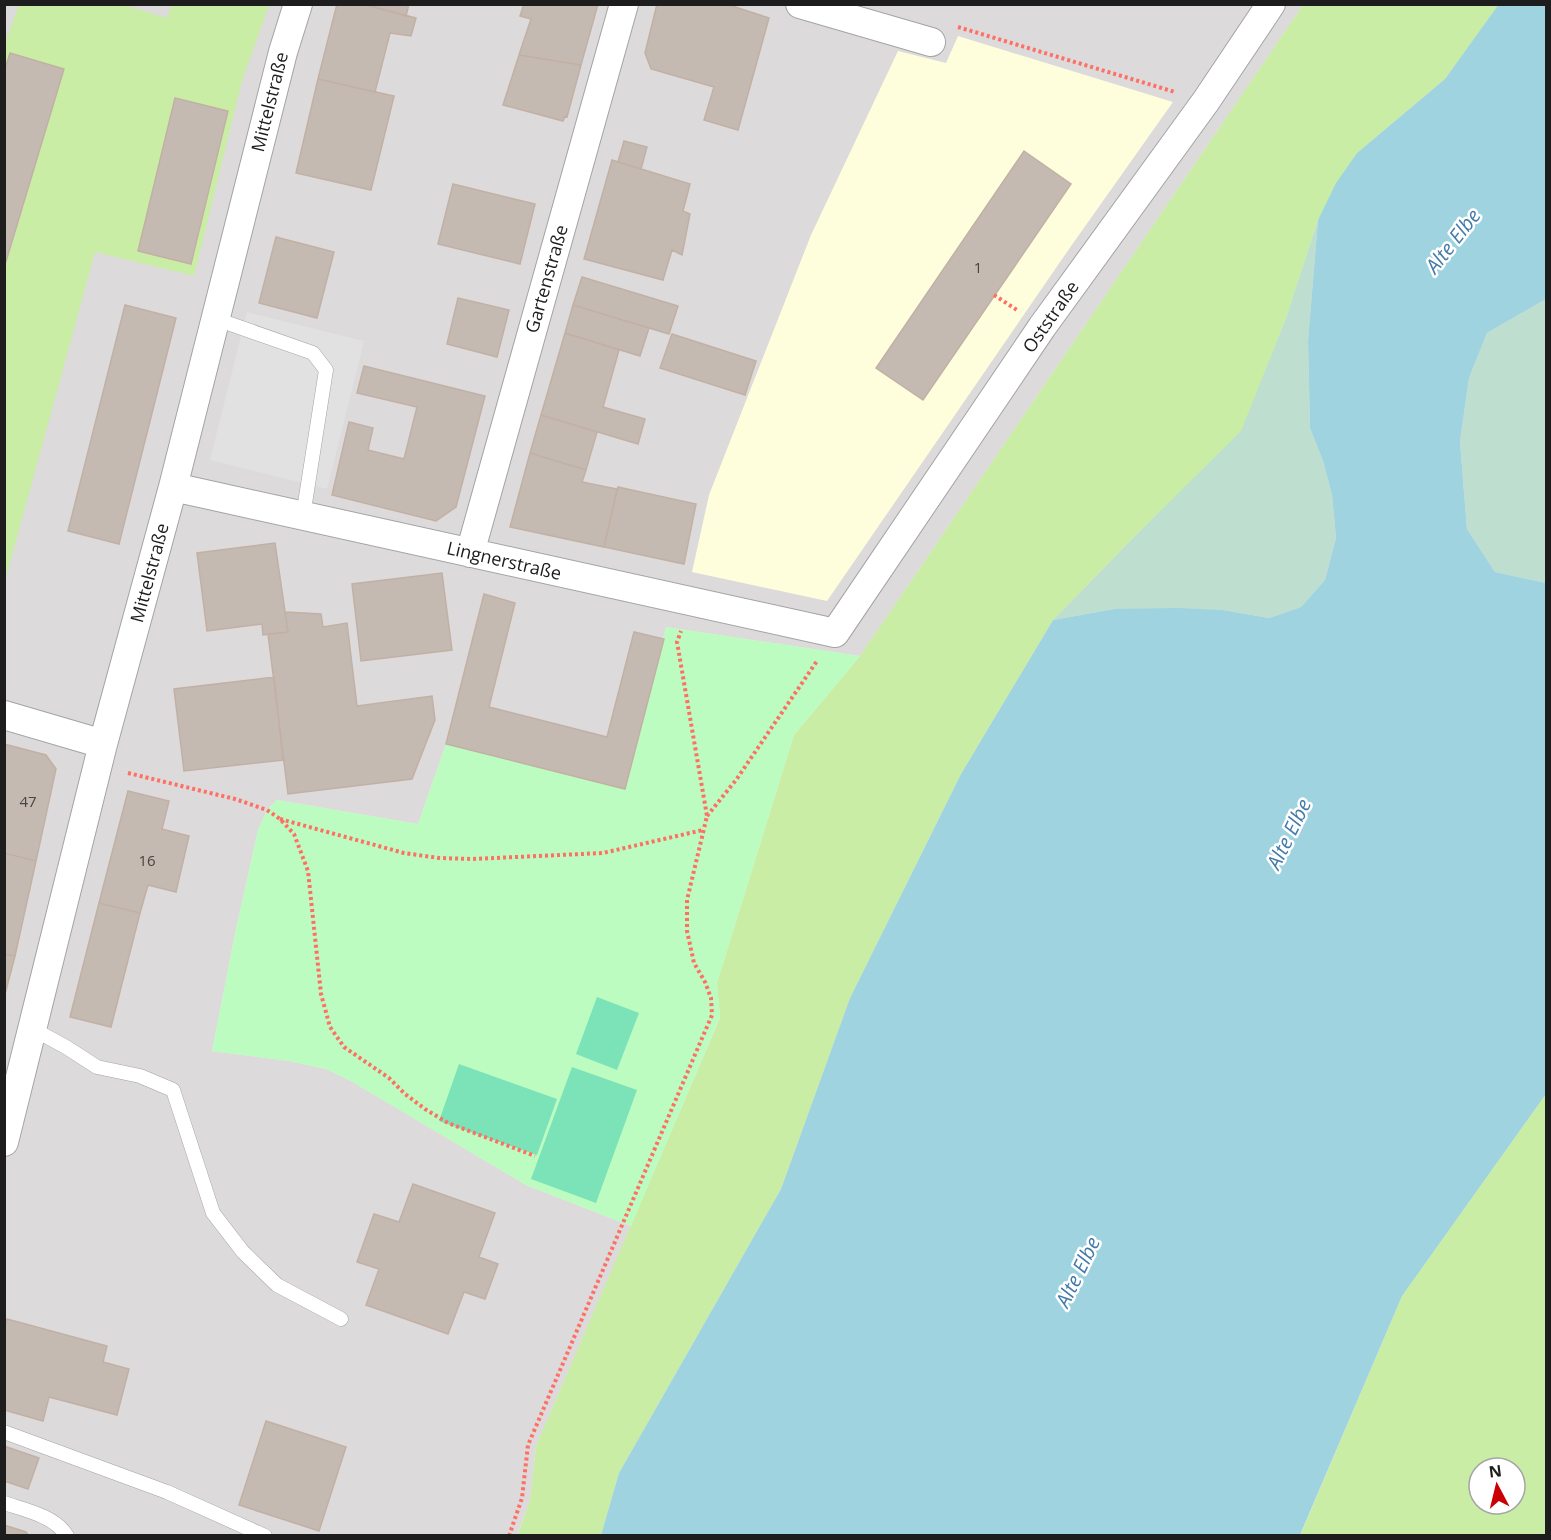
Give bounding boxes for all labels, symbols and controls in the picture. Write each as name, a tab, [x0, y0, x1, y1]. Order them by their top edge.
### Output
street label: Mittelstraße	[245, 49, 293, 154]
water label: Alte Elbe	[1418, 203, 1486, 280]
street label: Gartenstraße	[519, 222, 573, 336]
house number: 1	[974, 257, 982, 277]
street label: Oststraße	[1017, 276, 1084, 357]
street label: Mittelstraße	[124, 520, 174, 625]
street label: Lingnerstraße	[445, 535, 564, 585]
house number: 47	[19, 791, 37, 811]
water label: Alte Elbe	[1259, 794, 1317, 875]
house number: 16	[138, 850, 156, 870]
water label: Alte Elbe	[1048, 1232, 1106, 1313]
north arrow	[1467, 1456, 1527, 1516]
text: N	[1487, 1459, 1503, 1483]

